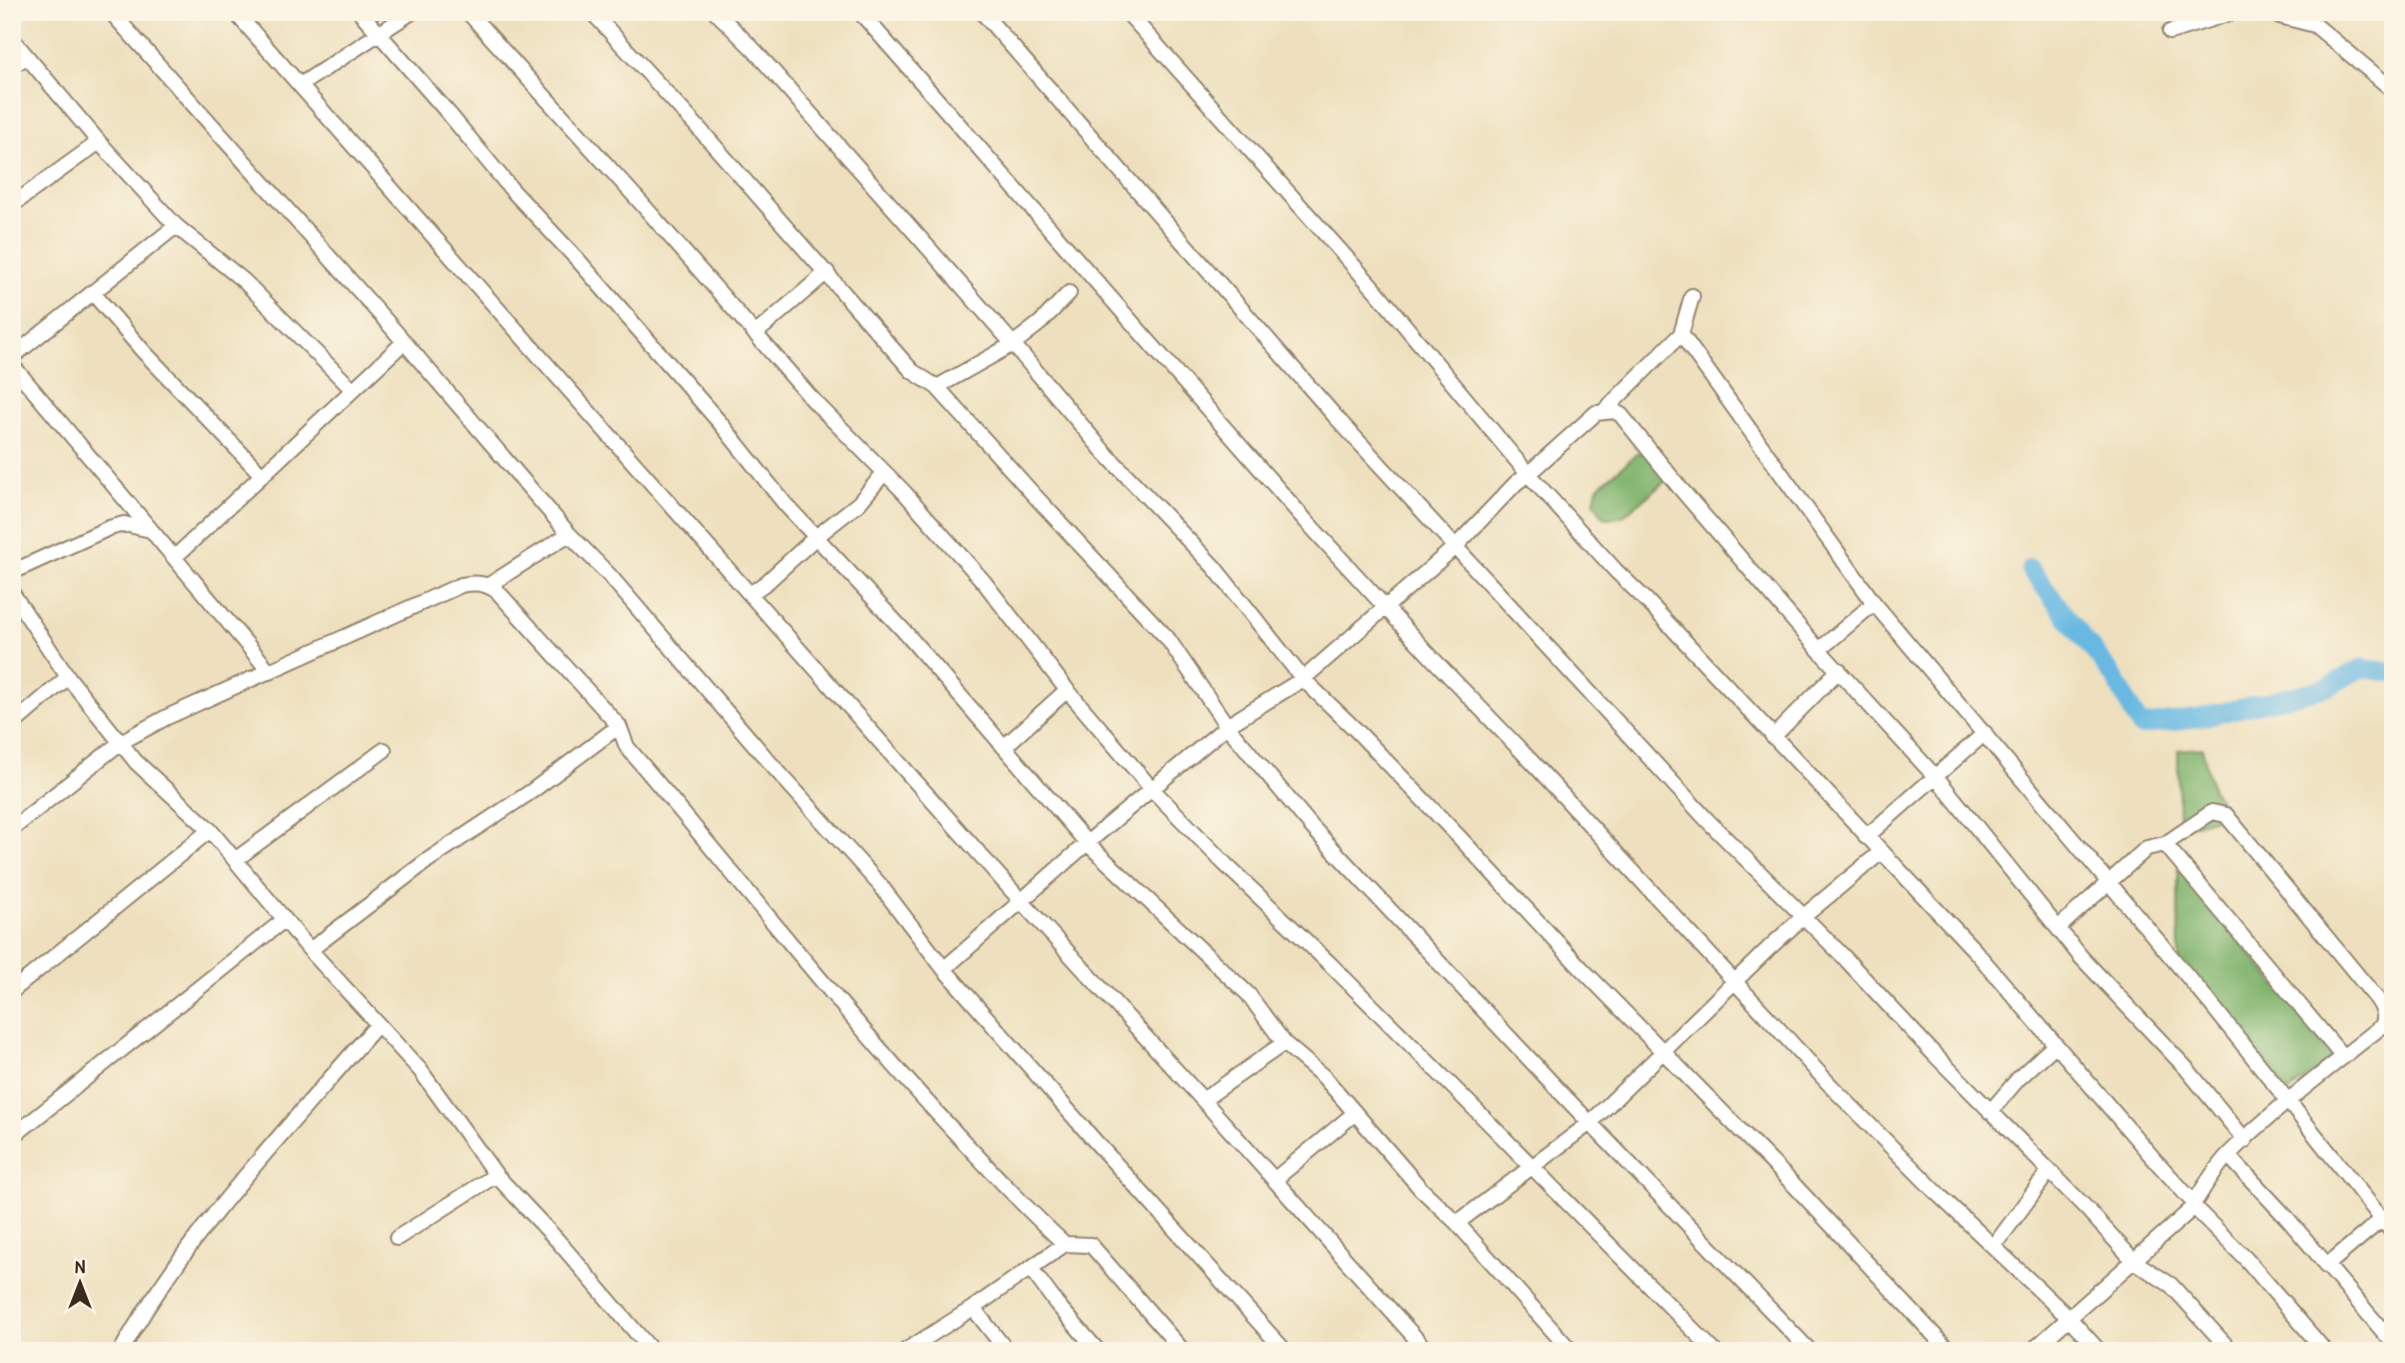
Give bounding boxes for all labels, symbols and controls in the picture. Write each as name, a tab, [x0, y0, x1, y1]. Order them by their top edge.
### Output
north arrow	[46, 1248, 116, 1318]
text: N	[75, 1253, 85, 1279]

